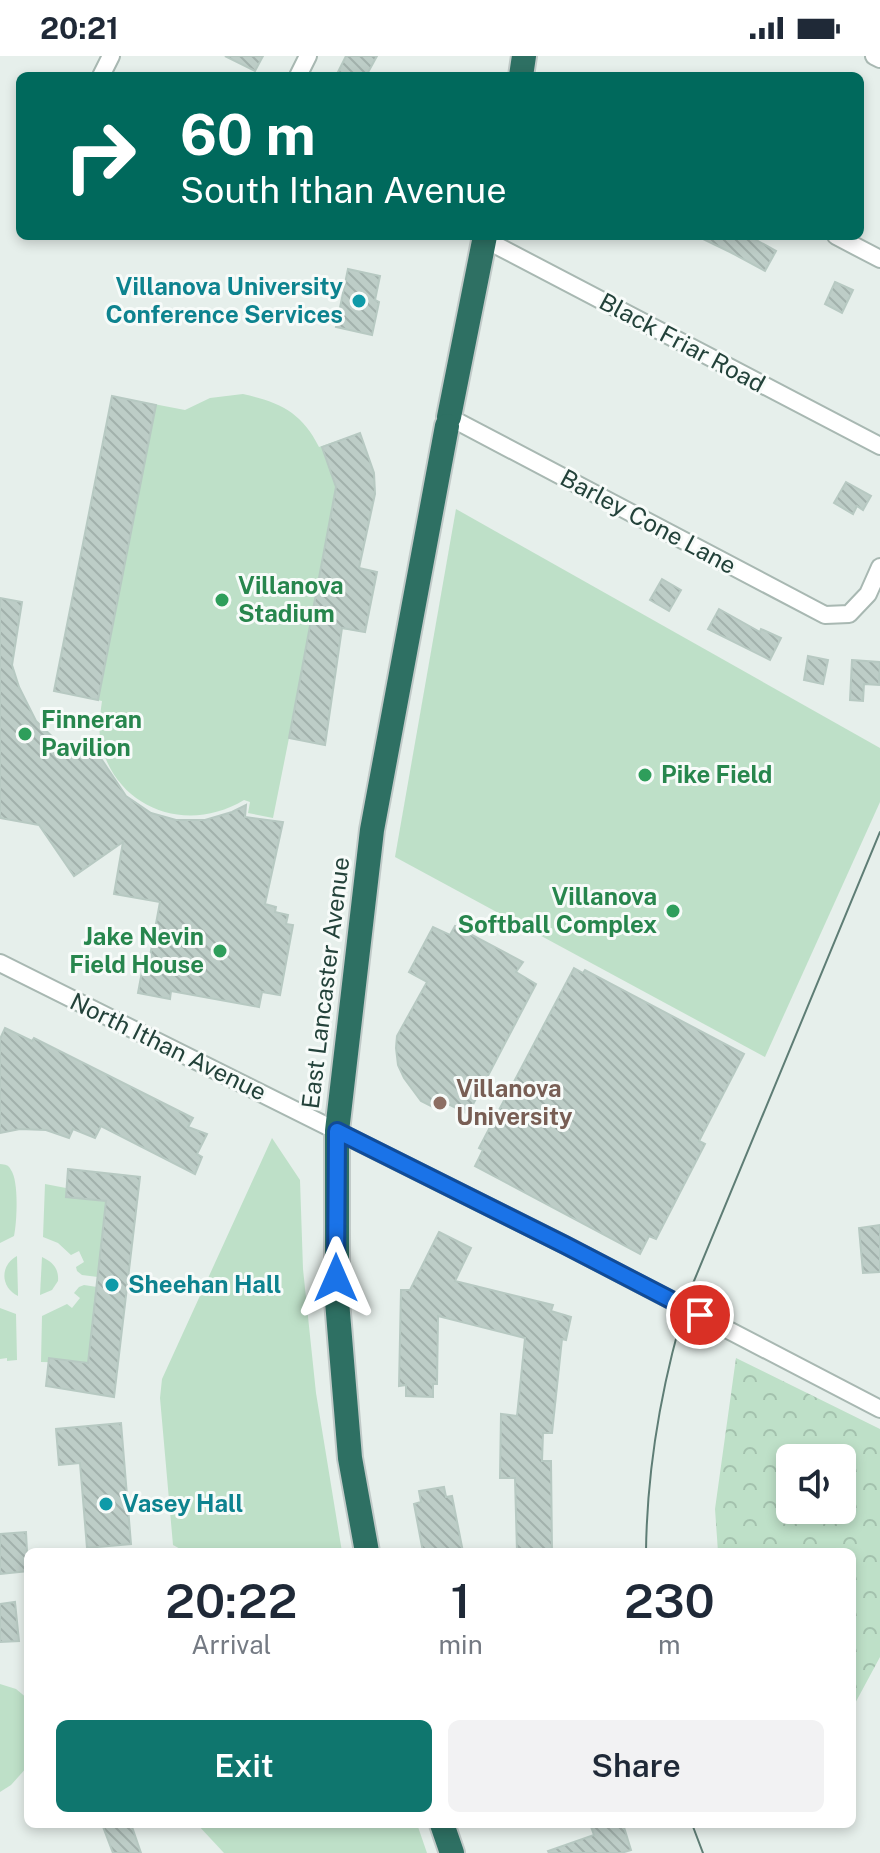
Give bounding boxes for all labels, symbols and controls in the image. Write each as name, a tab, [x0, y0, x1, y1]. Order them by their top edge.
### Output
text: 20:21	[40, 10, 119, 46]
text: 60 m	[180, 102, 316, 168]
icon: right	[48, 104, 152, 208]
text: South Ithan Avenue	[180, 169, 507, 211]
place label: Villanova University Conference Services	[105, 272, 343, 328]
street label: Black Friar Road	[595, 287, 770, 398]
marker: Villanova University Conference Services	[350, 292, 368, 310]
street label: Barley Cone Lane	[556, 463, 741, 579]
place label: Villanova Stadium	[238, 571, 344, 627]
marker: Villanova Stadium	[213, 591, 231, 609]
place label: Finneran Pavilion	[41, 705, 142, 761]
marker: Finneran Pavilion	[16, 725, 34, 743]
place label: Pike Field	[661, 760, 772, 788]
marker: Pike Field	[636, 766, 654, 784]
street label: East Lancaster Avenue	[296, 855, 354, 1110]
place label: Villanova Softball Complex	[458, 882, 657, 938]
marker: Villanova Softball Complex	[664, 902, 682, 920]
place label: Jake Nevin Field House	[69, 922, 204, 978]
marker: Jake Nevin Field House	[211, 942, 229, 960]
street label: North Ithan Avenue	[66, 986, 271, 1106]
place label: Villanova University	[456, 1074, 573, 1130]
marker: Villanova University	[431, 1094, 449, 1112]
position arrow	[294, 1236, 378, 1320]
place label: Sheehan Hall	[128, 1270, 281, 1298]
marker: Sheehan Hall	[103, 1276, 121, 1294]
pin	[666, 1281, 734, 1349]
icon: arrive	[678, 1293, 722, 1337]
map controls	[776, 1444, 856, 1524]
button: sound	[776, 1444, 856, 1524]
place label: Vasey Hall	[122, 1489, 244, 1517]
marker: Vasey Hall	[97, 1495, 115, 1513]
text: 20:22	[165, 1572, 297, 1629]
text: 1	[451, 1572, 471, 1629]
text: 230	[624, 1572, 715, 1629]
text: Arrival	[191, 1629, 271, 1660]
text: min	[439, 1629, 483, 1660]
text: m	[658, 1629, 681, 1660]
button: Exit	[56, 1720, 432, 1812]
button: Share	[448, 1720, 824, 1812]

